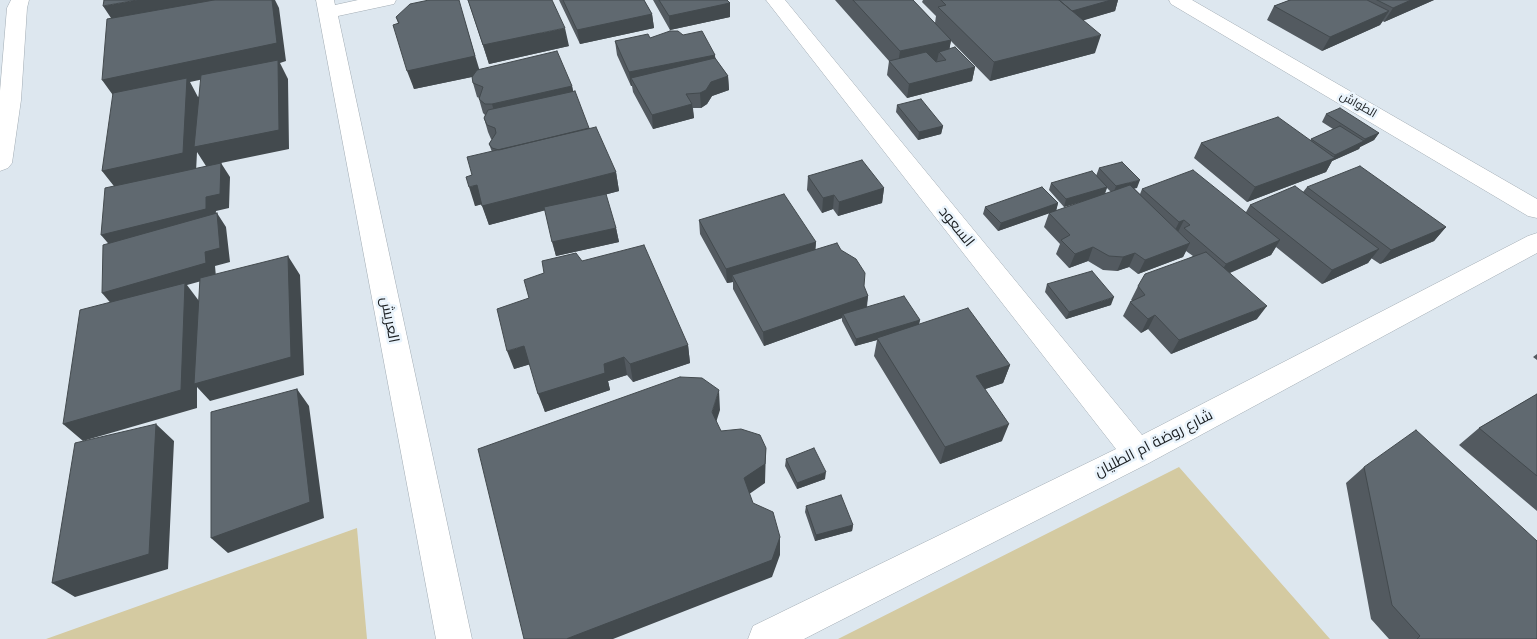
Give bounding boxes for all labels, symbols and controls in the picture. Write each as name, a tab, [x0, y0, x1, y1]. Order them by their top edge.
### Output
street label: الطواش	[1337, 89, 1379, 121]
street label: السعود	[934, 203, 978, 251]
street label: العريش	[376, 296, 402, 344]
street label: شارع روضة ام الطليان	[1092, 406, 1216, 482]

